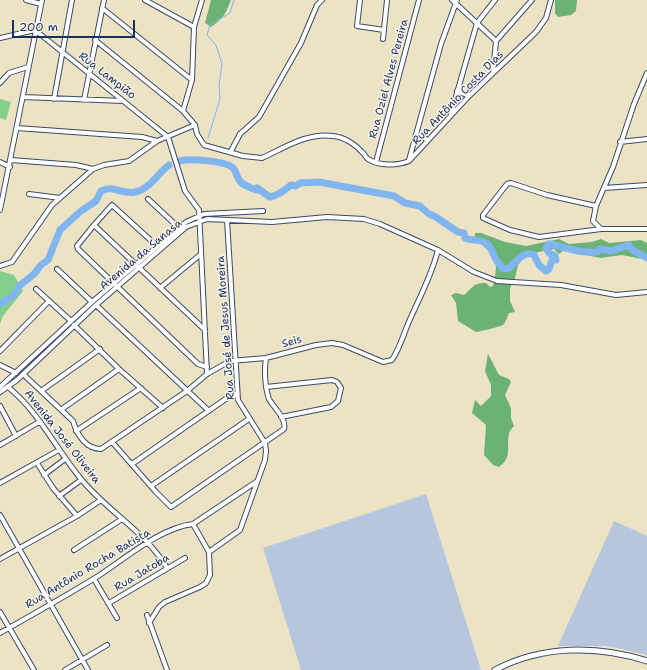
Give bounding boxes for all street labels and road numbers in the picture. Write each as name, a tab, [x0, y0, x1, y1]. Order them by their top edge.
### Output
street label: Rua Oziel Alves Pereira	[367, 18, 411, 140]
street label: Rua Antônio Costa Dias	[410, 48, 506, 148]
street label: Rua Lampião	[76, 50, 138, 102]
street label: Avenida da Sanasa	[97, 217, 185, 293]
street label: Rua José de Jesus Moreira	[214, 255, 238, 401]
street label: Seis	[280, 333, 304, 351]
street label: Avenida José Oliveira	[21, 387, 103, 487]
street label: Rua Antônio Rocha Batista	[23, 526, 153, 612]
street label: Rua Jatoba	[112, 551, 172, 595]

